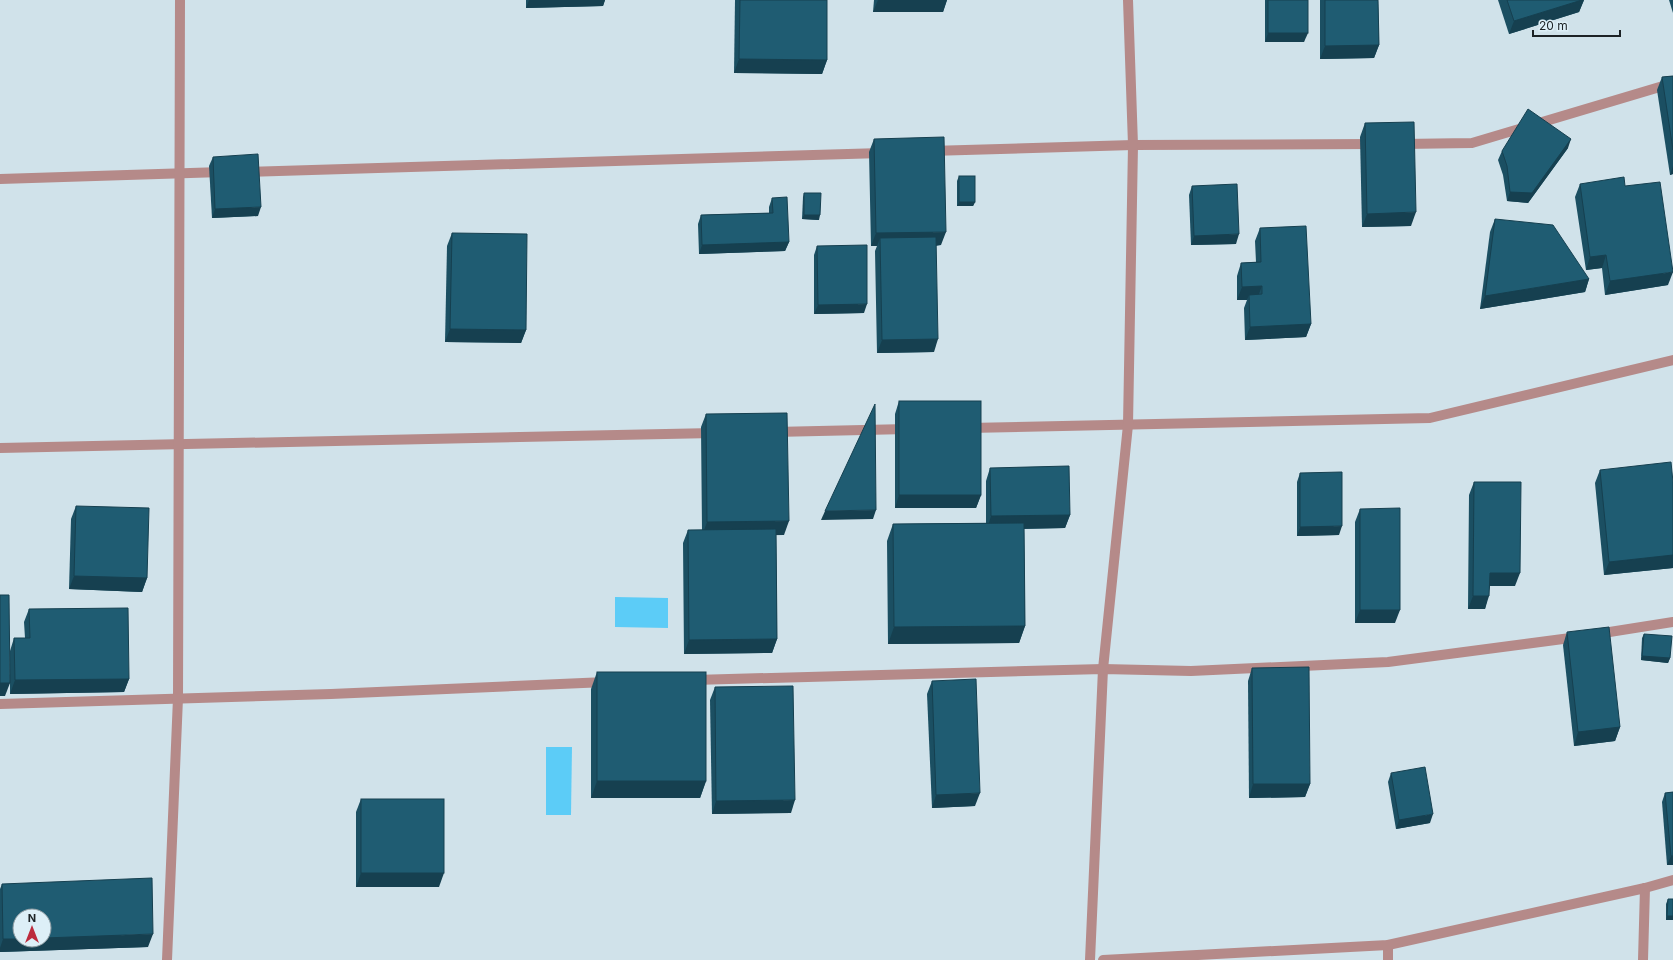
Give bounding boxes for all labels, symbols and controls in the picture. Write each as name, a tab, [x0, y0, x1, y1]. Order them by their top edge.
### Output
scale bar	[1533, 12, 1620, 38]
text: 20 m	[1539, 18, 1568, 33]
north arrow	[12, 908, 52, 948]
text: N	[28, 911, 36, 925]

